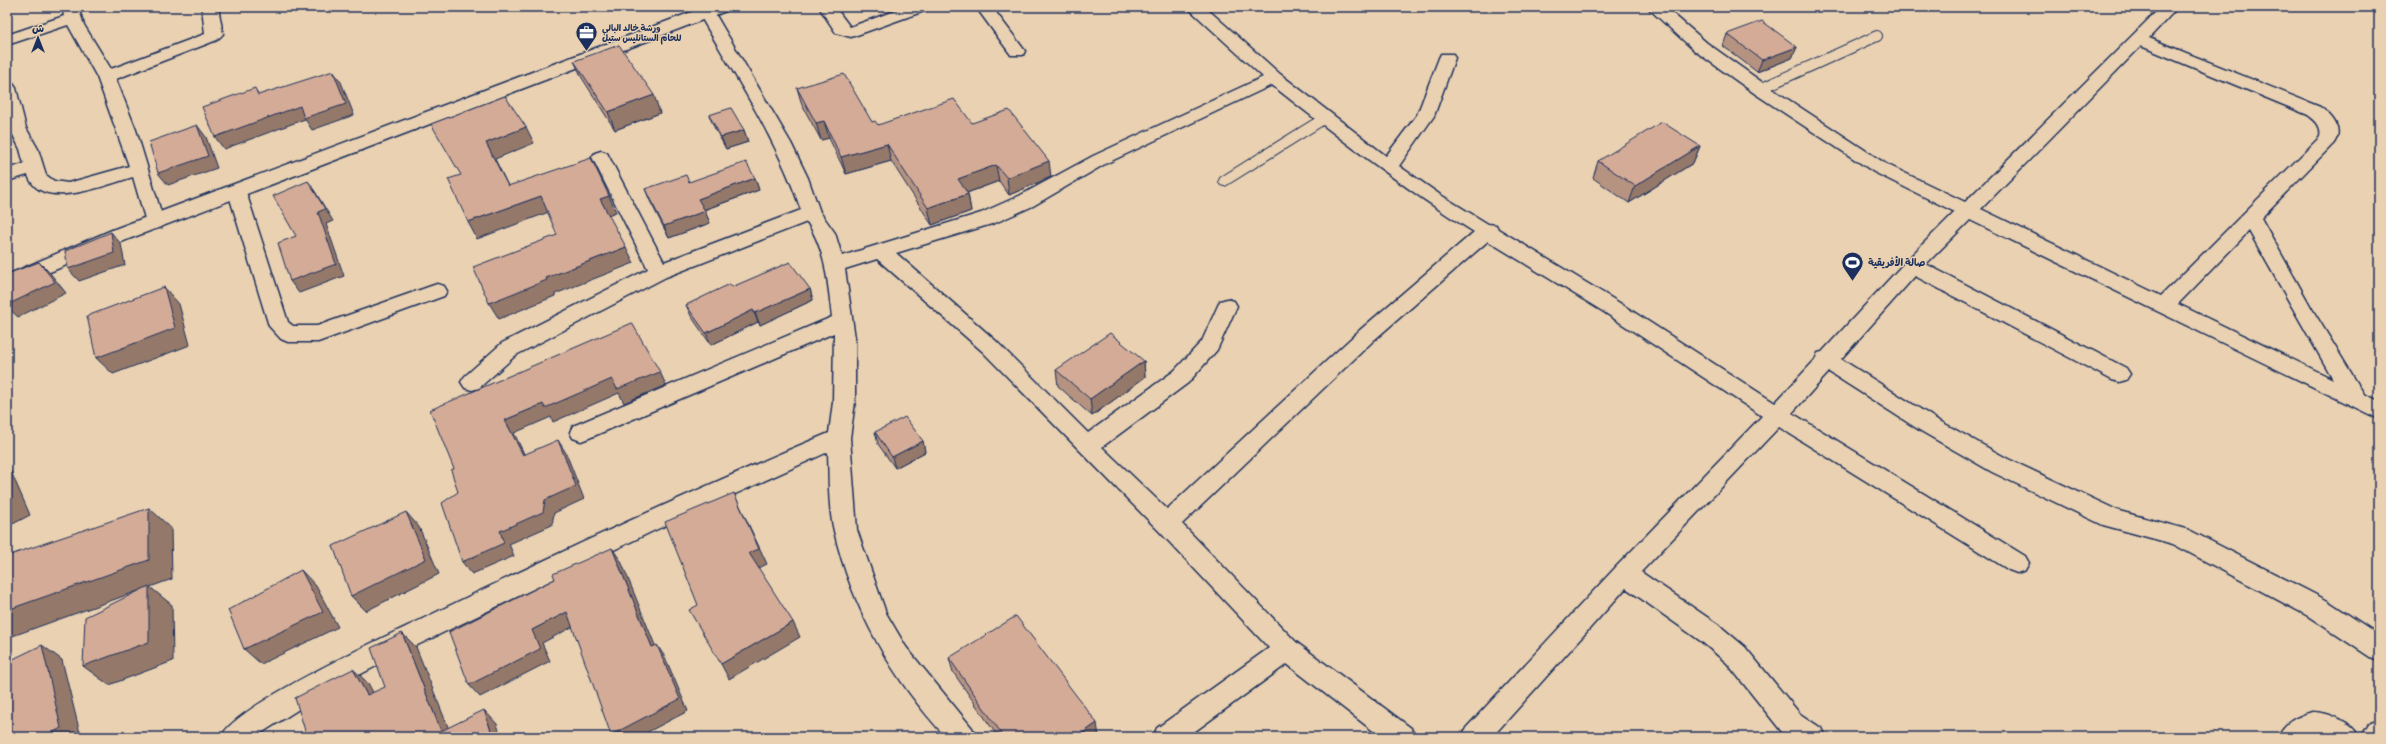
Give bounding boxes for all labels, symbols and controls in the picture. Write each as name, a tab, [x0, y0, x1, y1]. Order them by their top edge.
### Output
north arrow	[18, 18, 58, 58]
office icon: ورشة خالد البالي للحام الستانليس ستيل	[574, 20, 600, 53]
text: ش	[32, 22, 44, 35]
place label: ورشة خالد البالي للحام الستانليس ستيل	[602, 23, 682, 45]
sports icon: صالة الأفريقية	[1840, 249, 1866, 282]
place label: صالة الأفريقية	[1868, 256, 1926, 269]

